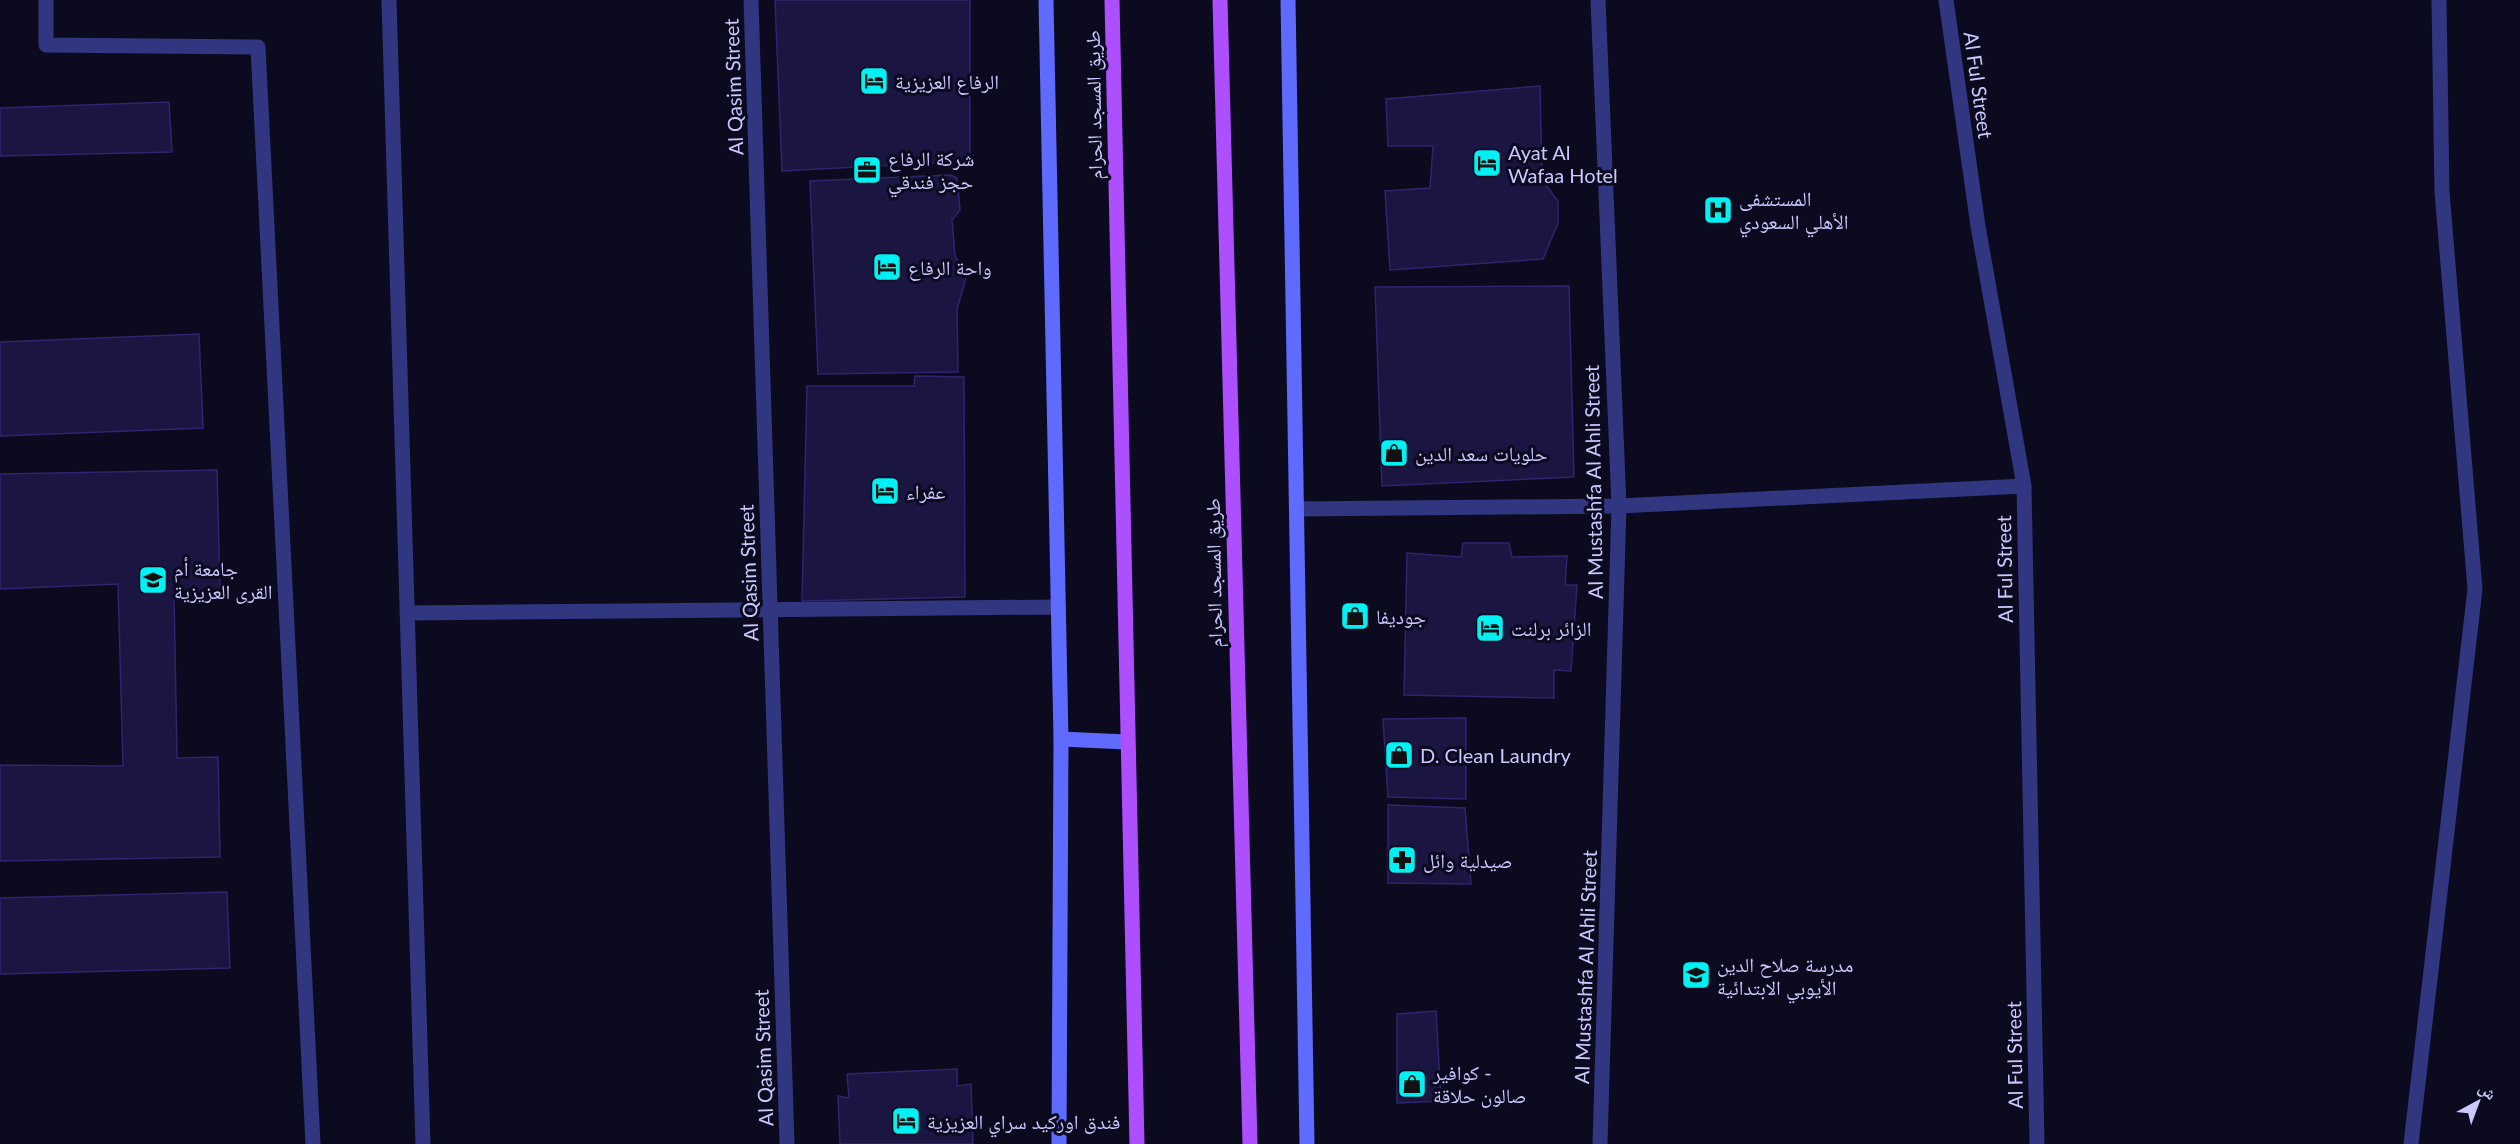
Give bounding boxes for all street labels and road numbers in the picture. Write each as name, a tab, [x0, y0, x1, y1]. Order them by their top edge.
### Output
street label: Al Qasim Street	[719, 18, 747, 156]
street label: طريق المسجد الحرام	[1080, 30, 1109, 180]
street label: Al Ful Street	[1960, 30, 1998, 140]
street label: Al Mustashfa Al Ahli Street	[1579, 365, 1607, 599]
street label: طريق المسجد الحرام	[1200, 498, 1229, 648]
street label: Al Qasim Street	[734, 504, 762, 642]
street label: Al Ful Street	[1991, 515, 2017, 623]
street label: Al Mustashfa Al Ahli Street	[1569, 850, 1601, 1084]
street label: Al Qasim Street	[749, 989, 777, 1127]
street label: Al Ful Street	[2001, 1001, 2027, 1109]

